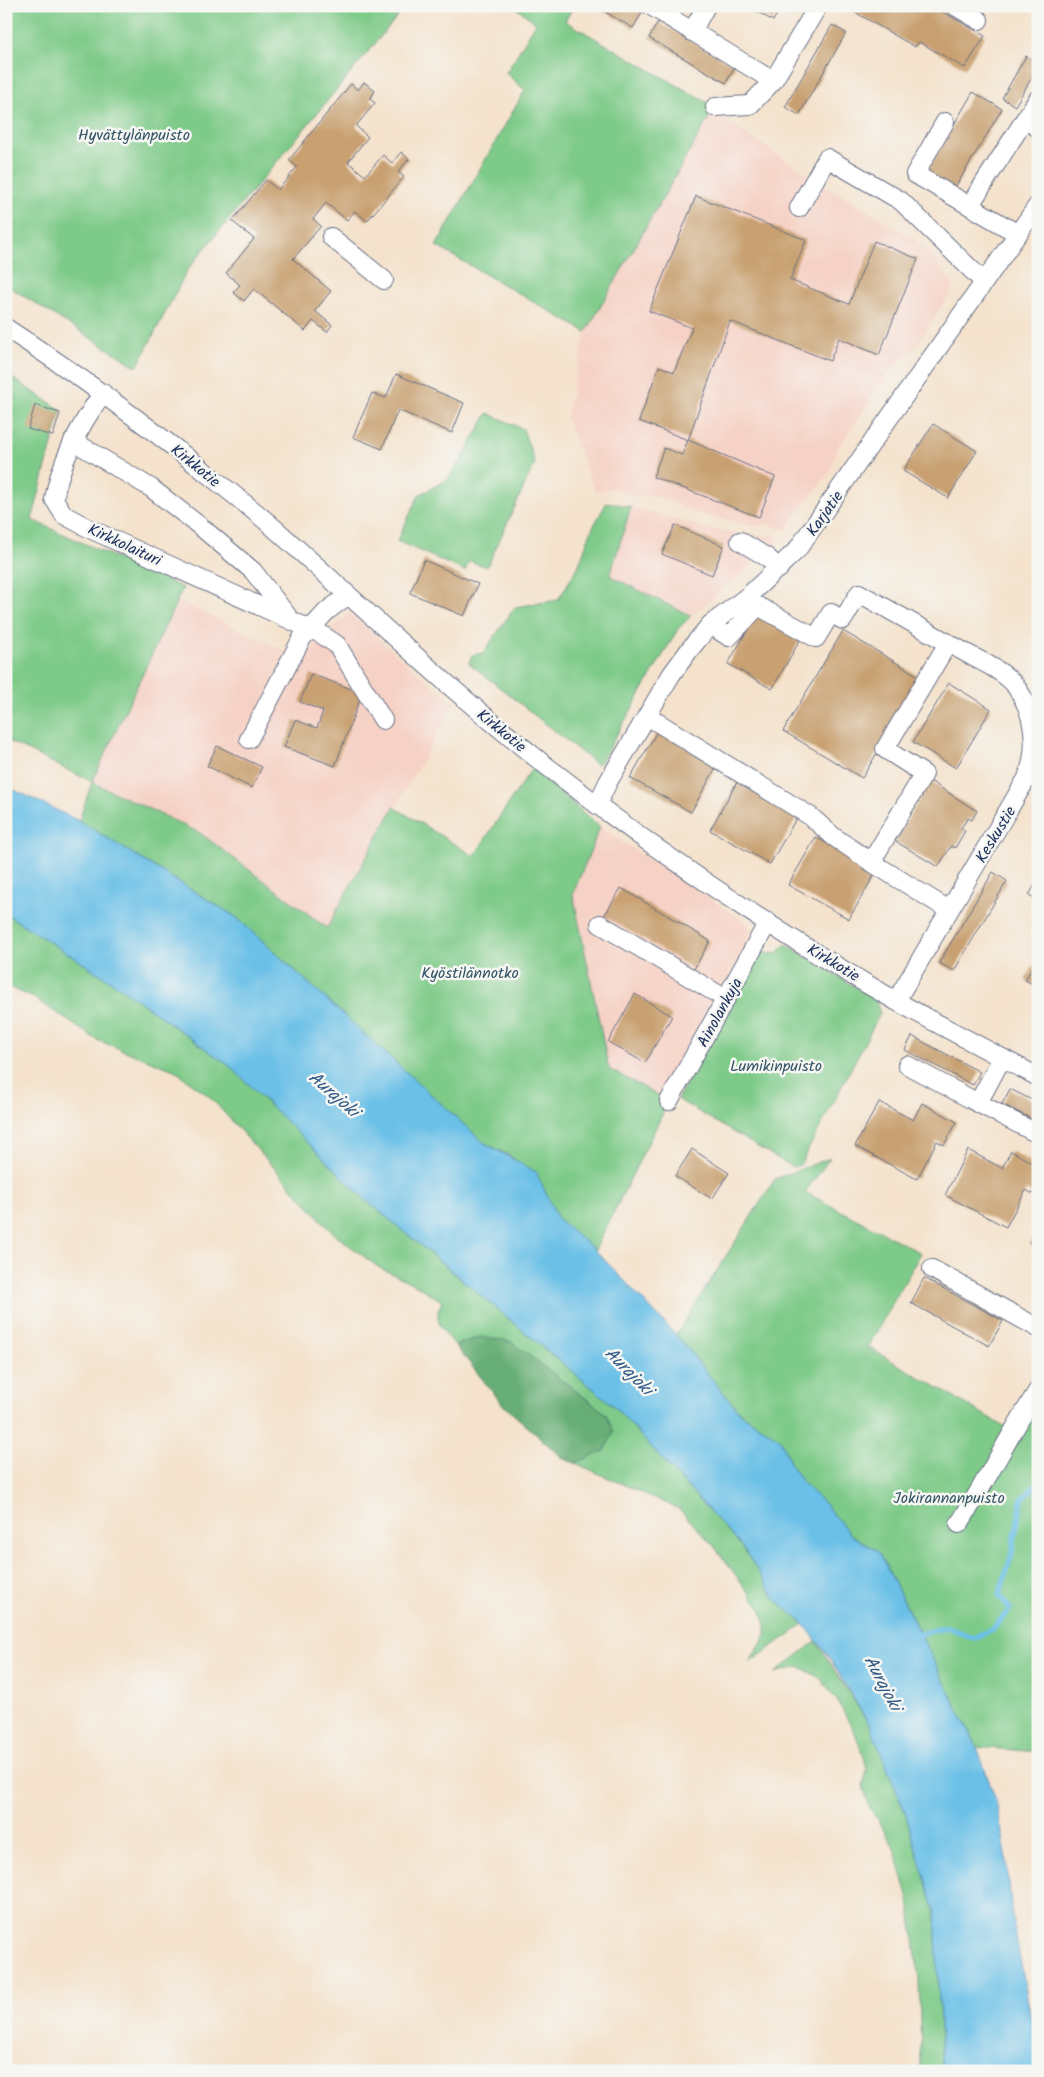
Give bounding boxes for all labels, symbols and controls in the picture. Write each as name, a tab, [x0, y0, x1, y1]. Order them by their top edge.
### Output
park label: Hyvättylänpuisto	[78, 123, 190, 148]
street label: Kirkkotie	[165, 438, 225, 494]
street label: Karjatie	[800, 486, 850, 542]
street label: Kirkkolaituri	[83, 517, 167, 574]
street label: Kirkkotie	[471, 703, 531, 759]
street label: Keskustie	[969, 801, 1023, 868]
street label: Kirkkotie	[802, 938, 865, 989]
park label: Kyöstilännotko	[421, 961, 519, 986]
street label: Ainolankuja	[691, 973, 750, 1052]
park label: Lumikinpuisto	[730, 1054, 822, 1079]
water label: Aurajoki	[301, 1065, 368, 1128]
water label: Aurajoki	[597, 1341, 662, 1406]
park label: Jokirannanpuisto	[893, 1486, 1005, 1511]
water label: Aurajoki	[855, 1651, 910, 1720]

